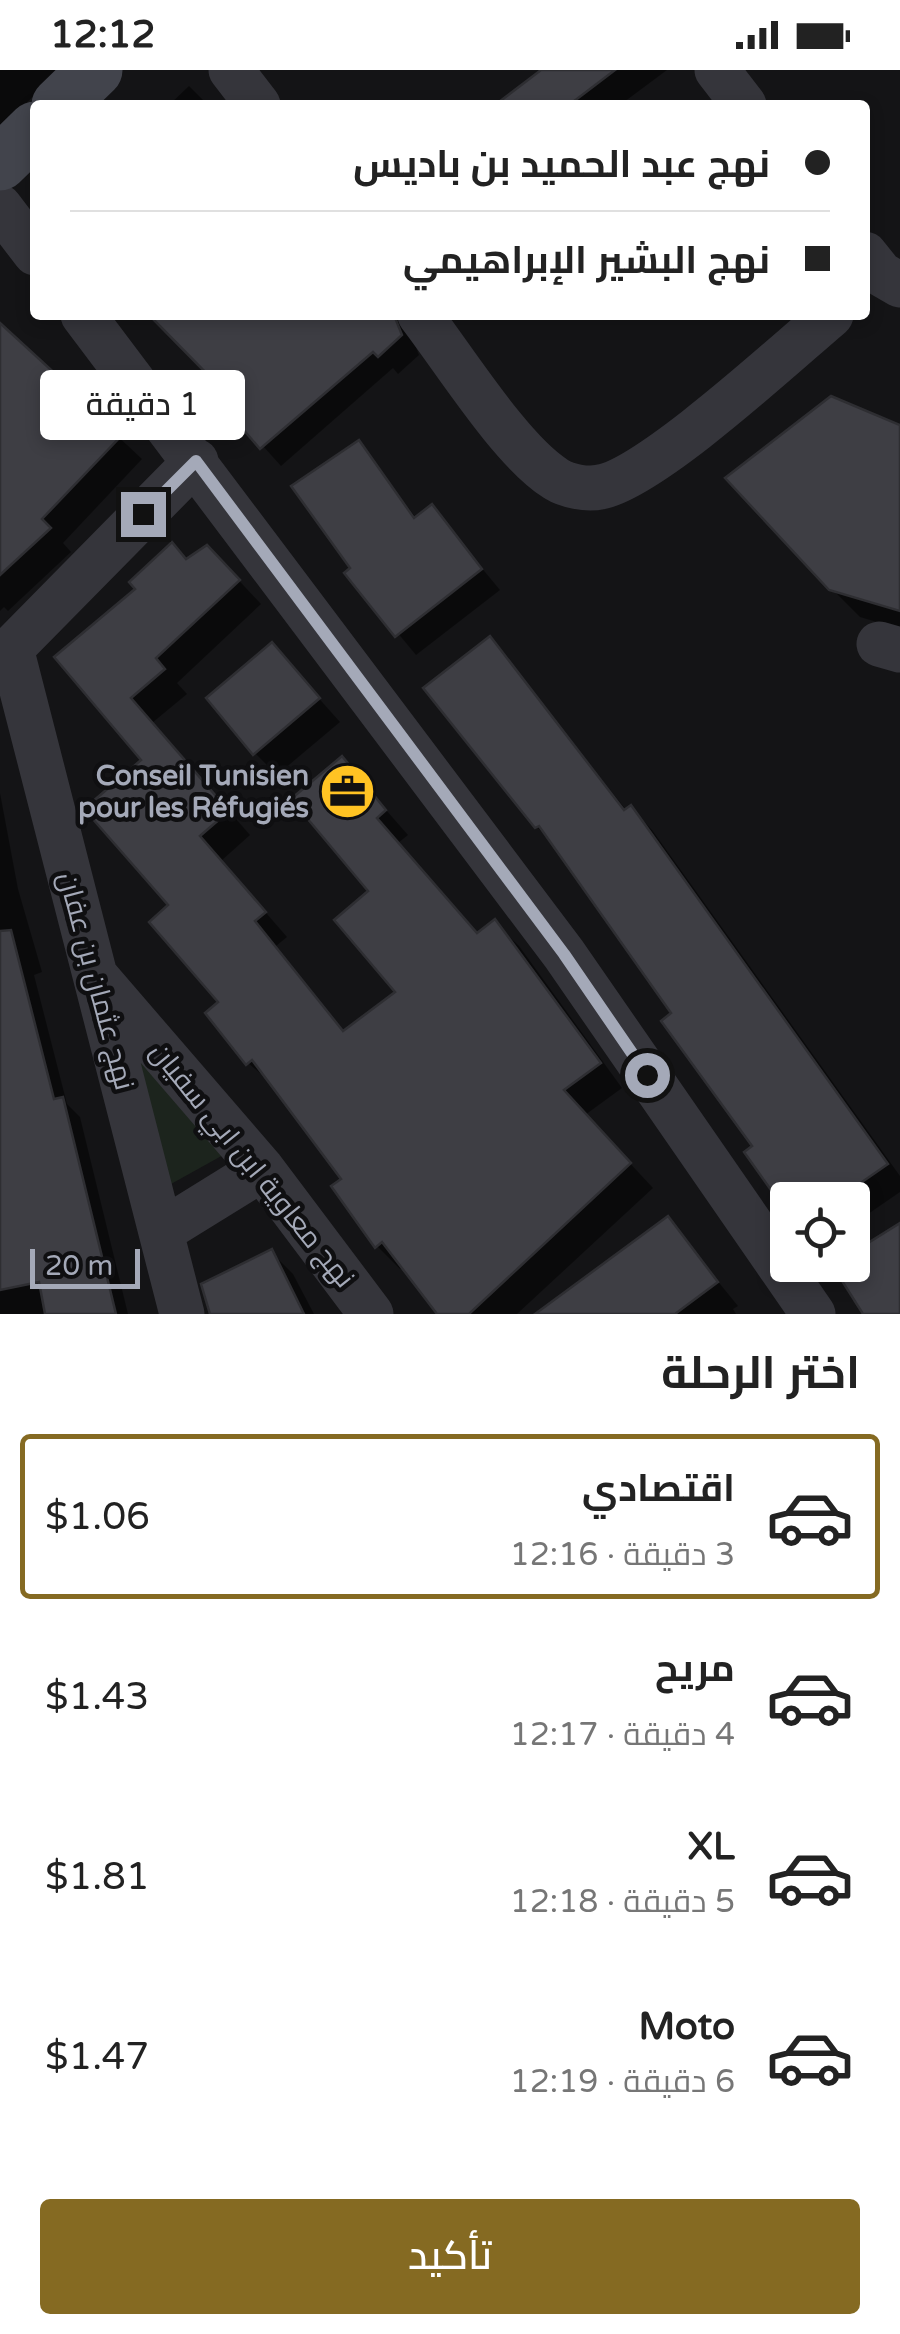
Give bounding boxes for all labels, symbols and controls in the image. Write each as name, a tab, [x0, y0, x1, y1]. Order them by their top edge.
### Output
text: 12:12	[50, 12, 155, 58]
text: نهج عبد الحميد بن باديس	[353, 142, 770, 188]
text: نهج البشير الإبراهيمي	[403, 238, 770, 284]
callout: 1 دقيقة	[41, 369, 246, 439]
text: 1 دقيقة	[86, 386, 199, 424]
route end	[121, 492, 166, 537]
place label: Conseil Tunisien pour les Réfugiés	[78, 759, 309, 825]
office icon: Conseil Tunisien pour les Réfugiés	[318, 762, 378, 822]
street label: نهج عثمان بن عفان	[50, 868, 141, 1094]
street label: نهج معاوية ابن ابي سفيان	[139, 1035, 362, 1297]
route start	[625, 1053, 670, 1098]
map controls	[770, 1182, 870, 1282]
button: locate	[770, 1182, 870, 1282]
scale bar	[30, 1244, 140, 1288]
text: 20 m	[45, 1249, 113, 1283]
text: اختر الرحلة	[661, 1347, 860, 1401]
text: اقتصادي	[582, 1466, 735, 1512]
icon: car	[765, 1472, 855, 1562]
text: $1.06	[45, 1494, 150, 1540]
text: 3 دقيقة · 12:16	[510, 1536, 735, 1574]
text: مريح	[655, 1646, 735, 1692]
icon: car	[765, 1652, 855, 1742]
text: $1.43	[45, 1674, 149, 1720]
text: 4 دقيقة · 12:17	[510, 1716, 735, 1754]
text: XL	[688, 1824, 735, 1870]
icon: car	[765, 1832, 855, 1922]
text: $1.81	[45, 1854, 150, 1900]
text: 5 دقيقة · 12:18	[510, 1883, 735, 1921]
text: Moto	[639, 2004, 735, 2050]
icon: car	[765, 2012, 855, 2102]
text: $1.47	[45, 2034, 149, 2080]
text: 6 دقيقة · 12:19	[510, 2063, 735, 2101]
button: تأكيد	[40, 2199, 860, 2314]

